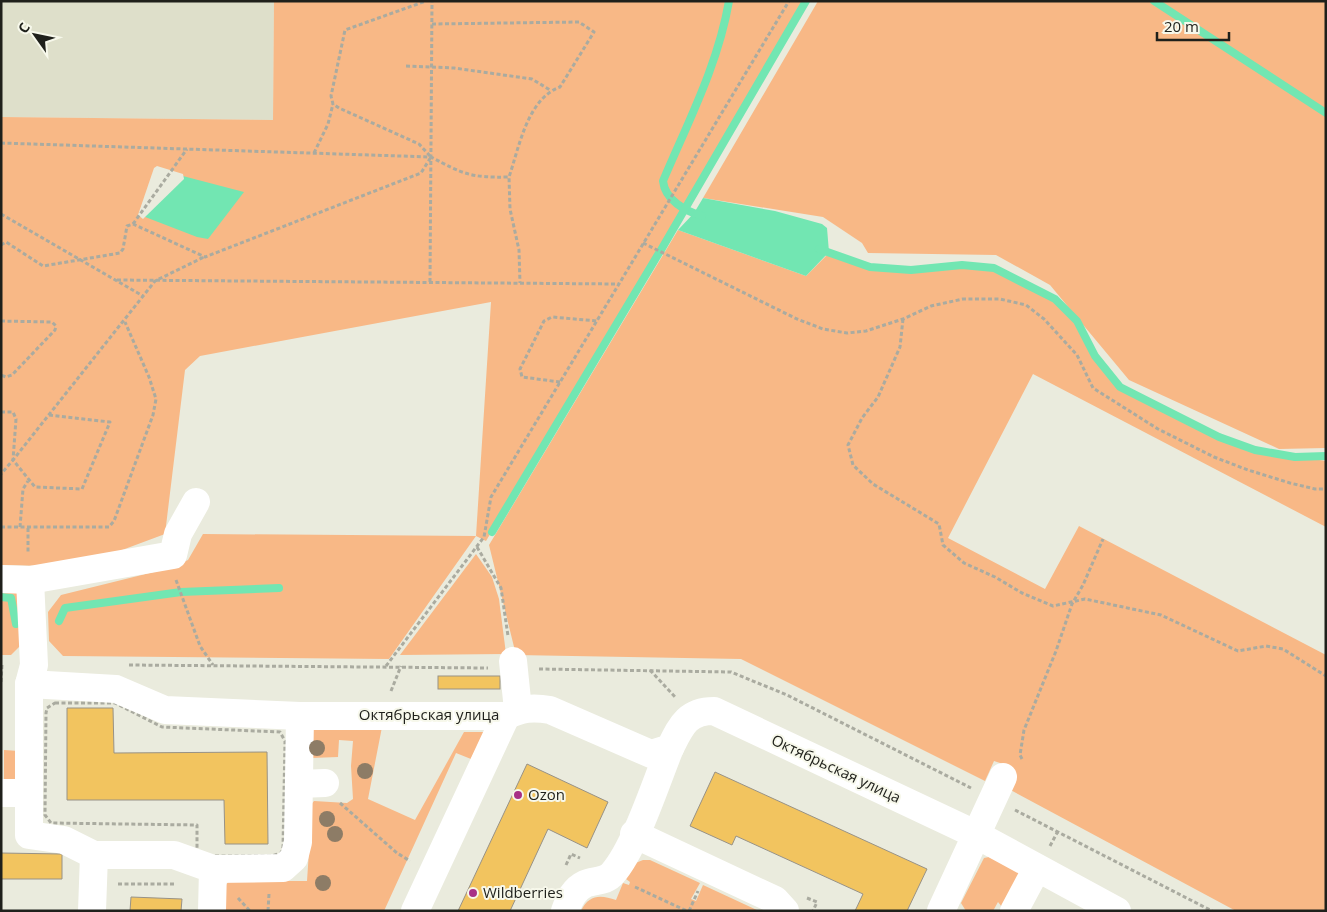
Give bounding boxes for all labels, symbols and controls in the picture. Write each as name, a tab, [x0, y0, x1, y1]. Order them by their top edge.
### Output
north arrow	[10, 10, 60, 60]
scale bar	[1157, 10, 1230, 42]
text: 20 m	[1164, 16, 1199, 36]
text: С	[13, 19, 34, 37]
street label: Октябрьская улица	[359, 704, 499, 724]
street label: Октябрьская улица	[768, 729, 904, 807]
place label: Ozon	[528, 784, 565, 804]
marker: Ozon	[512, 789, 524, 801]
place label: Wildberries	[483, 882, 563, 902]
marker: Wildberries	[467, 887, 479, 899]

